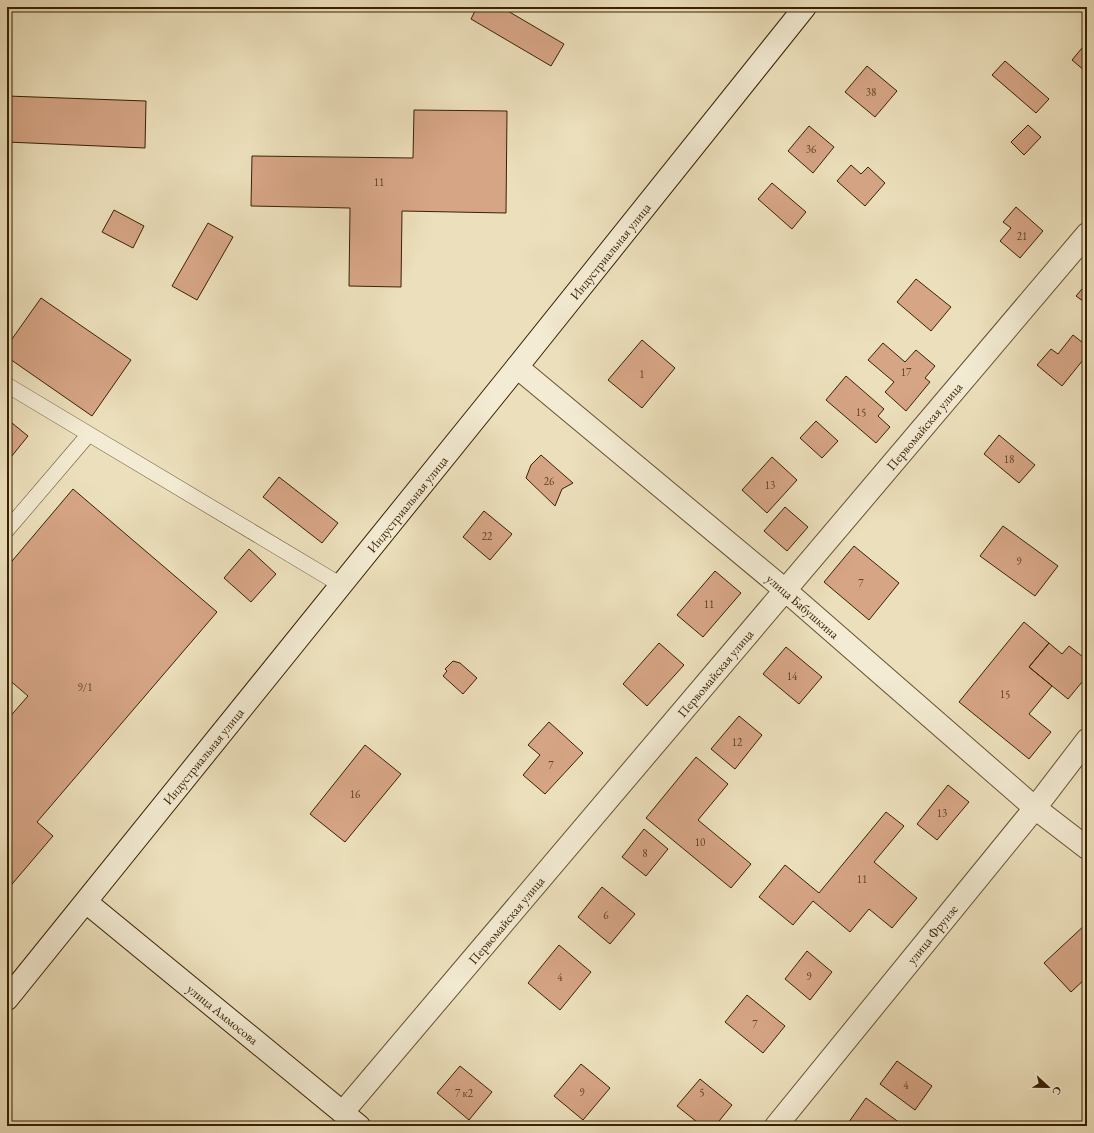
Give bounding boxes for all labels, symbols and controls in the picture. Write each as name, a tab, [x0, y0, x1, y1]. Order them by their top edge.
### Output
house number: 38	[866, 85, 876, 99]
house number: 36	[806, 142, 817, 156]
house number: 11	[374, 175, 384, 189]
street label: Индустриальная улица	[566, 199, 655, 303]
house number: 21	[1017, 229, 1027, 243]
house number: 17	[901, 365, 912, 379]
house number: 1	[639, 367, 645, 381]
street label: Первомайская улица	[883, 378, 967, 474]
house number: 15	[856, 405, 866, 419]
street label: Индустриальная улица	[363, 452, 452, 556]
house number: 18	[1004, 452, 1014, 466]
house number: 26	[544, 474, 555, 488]
house number: 13	[765, 478, 775, 492]
house number: 22	[482, 529, 493, 543]
house number: 9	[1016, 554, 1022, 568]
street label: улица Бабушкина	[763, 570, 843, 643]
house number: 7	[858, 576, 864, 590]
house number: 11	[704, 597, 714, 611]
street label: Первомайская улица	[674, 625, 758, 721]
house number: 14	[787, 669, 798, 683]
house number: 9/1	[78, 680, 92, 694]
house number: 15	[1000, 687, 1010, 701]
street label: Индустриальная улица	[159, 704, 248, 808]
house number: 12	[732, 735, 743, 749]
house number: 7	[548, 758, 554, 772]
house number: 16	[350, 787, 361, 801]
house number: 13	[937, 806, 947, 820]
house number: 10	[695, 835, 705, 849]
house number: 8	[642, 846, 648, 860]
street label: Первомайская улица	[465, 872, 549, 968]
house number: 11	[857, 872, 867, 886]
street label: улица Фрунзе	[903, 901, 962, 968]
house number: 6	[603, 908, 609, 922]
house number: 9	[806, 969, 812, 983]
house number: 4	[557, 970, 563, 984]
street label: улица Аммосова	[184, 980, 262, 1049]
house number: 7	[752, 1017, 758, 1031]
north arrow	[1028, 1067, 1068, 1107]
house number: 4	[903, 1078, 909, 1092]
house number: 9	[579, 1085, 585, 1099]
house number: 5	[699, 1085, 705, 1099]
text: С	[1049, 1085, 1065, 1097]
house number: 7 к2	[455, 1086, 474, 1100]

